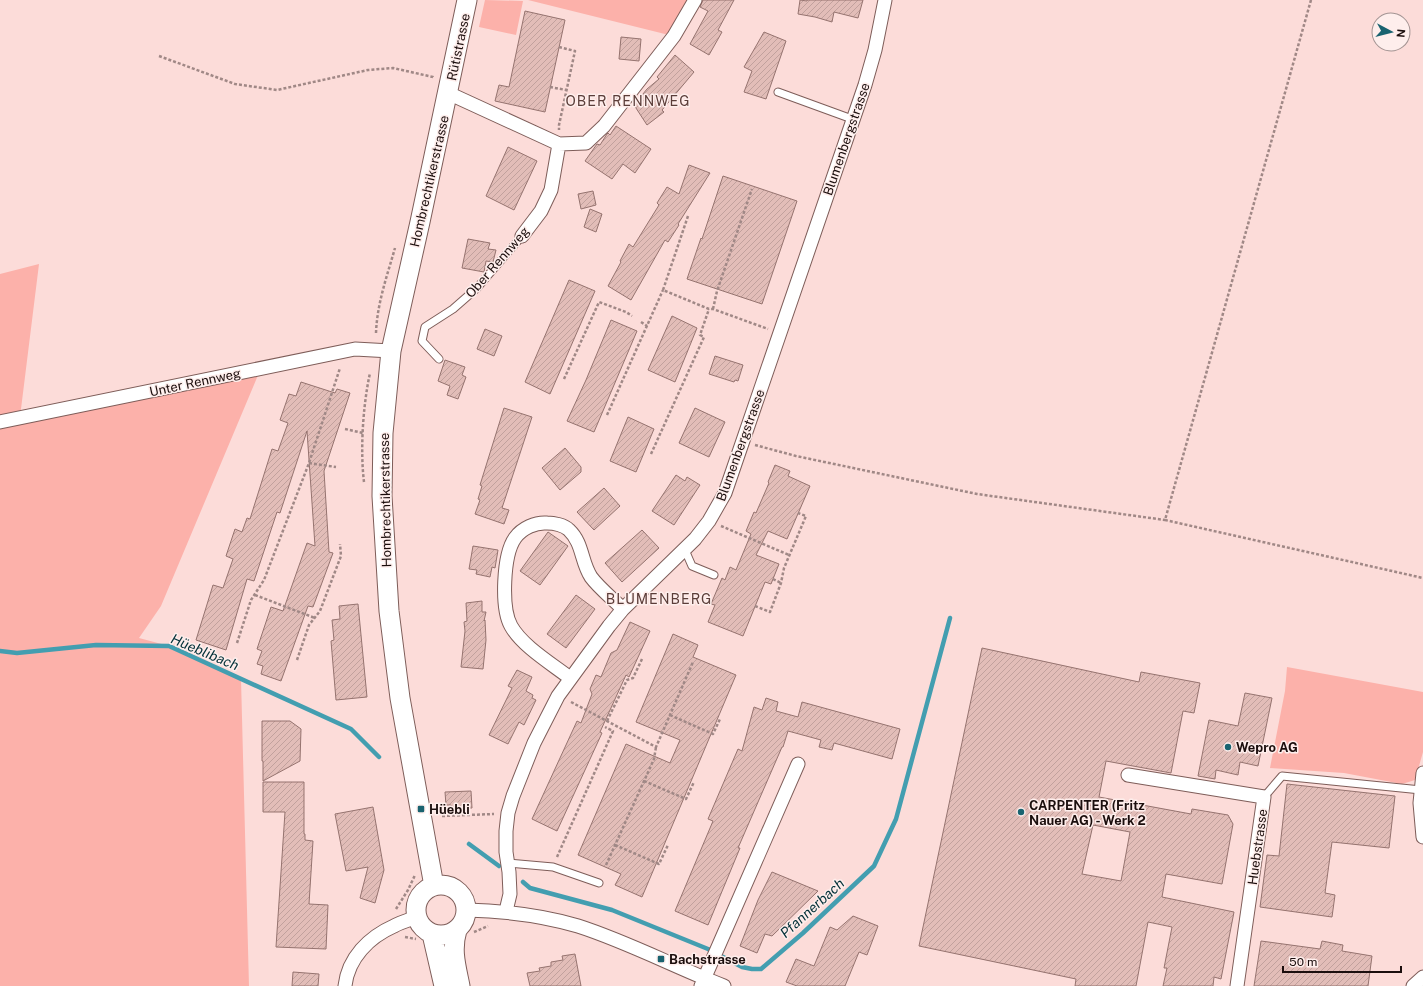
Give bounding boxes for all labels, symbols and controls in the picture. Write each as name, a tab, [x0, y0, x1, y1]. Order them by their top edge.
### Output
street label: Rütistrasse	[444, 12, 473, 82]
north arrow	[1371, 12, 1411, 52]
text: N	[1394, 28, 1407, 38]
street label: Blumenbergstrasse	[820, 81, 873, 197]
district label: OBER RENNWEG	[565, 93, 691, 109]
street label: Hombrechtikerstrasse	[407, 114, 452, 248]
street label: Ober Rennweg	[463, 224, 532, 301]
street label: Unter Rennweg	[148, 365, 242, 399]
street label: Blumenbergstrasse	[713, 387, 768, 503]
street label: Hombrechtikerstrasse	[377, 433, 394, 567]
district label: BLUMENBERG	[606, 591, 712, 607]
water label: Hüeblibach	[169, 631, 241, 674]
place label: Wepro AG	[1236, 740, 1298, 755]
marker: Wepro AG	[1223, 742, 1233, 752]
place label: CARPENTER (Fritz Nauer AG) - Werk 2	[1029, 798, 1146, 828]
place label: Hüebli	[429, 802, 470, 817]
marker: Hüebli	[416, 804, 426, 814]
marker: CARPENTER (Fritz Nauer AG) - Werk 2	[1016, 807, 1026, 817]
street label: Huebstrasse	[1245, 808, 1270, 886]
water label: Pfannerbach	[777, 875, 847, 941]
scale bar	[1283, 948, 1401, 974]
place label: Bachstrasse	[669, 952, 746, 967]
marker: Bachstrasse	[656, 954, 666, 964]
text: 50 m	[1289, 955, 1317, 969]

